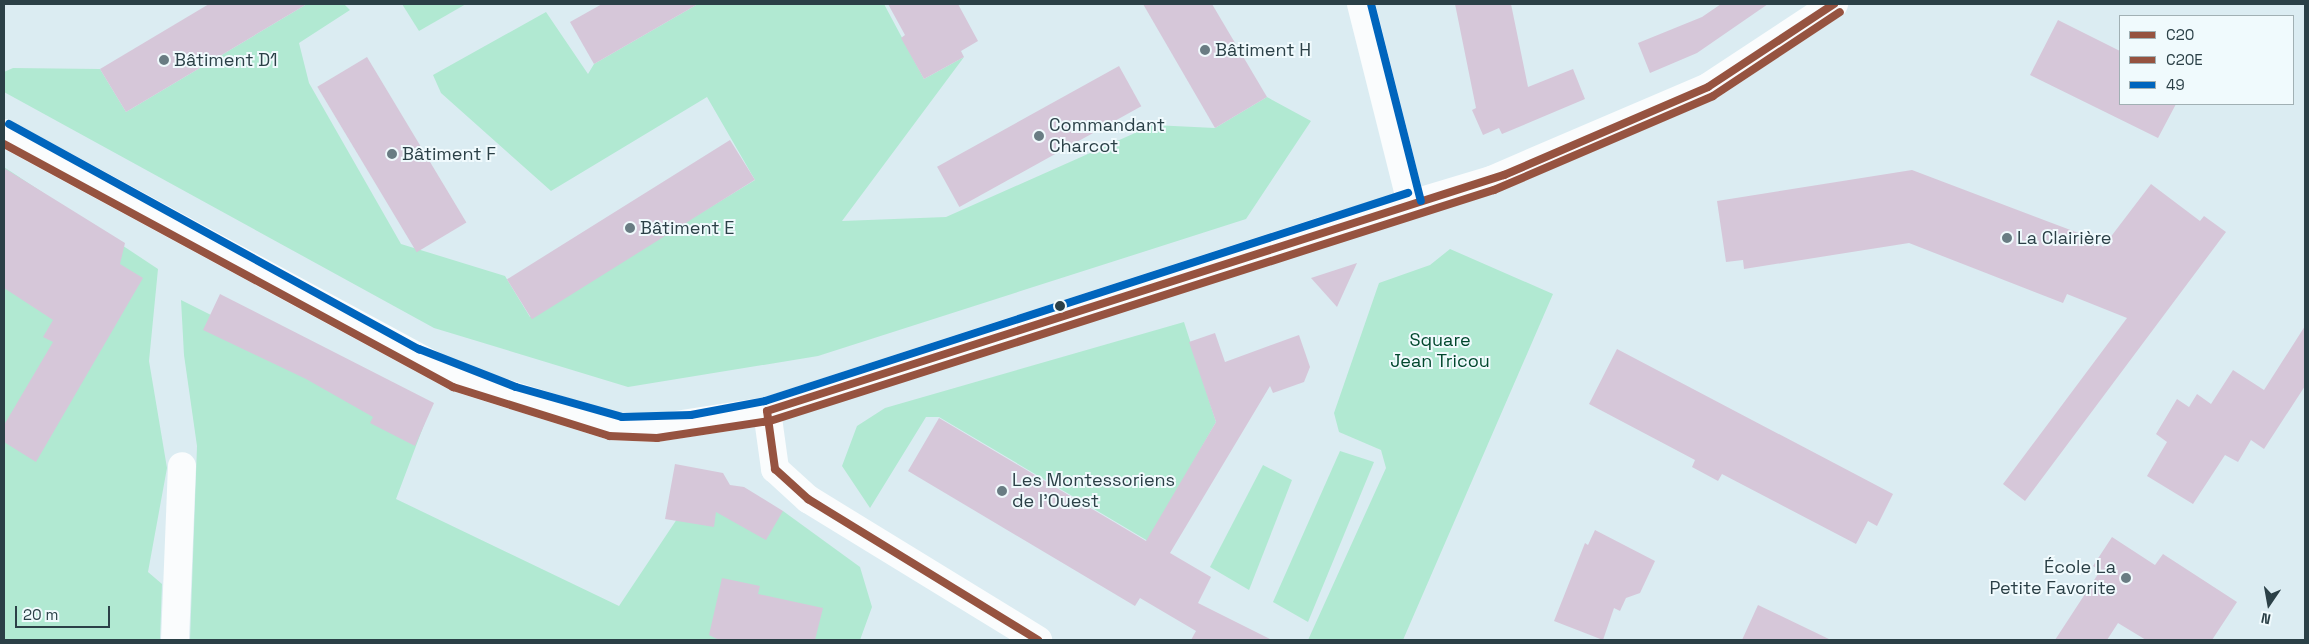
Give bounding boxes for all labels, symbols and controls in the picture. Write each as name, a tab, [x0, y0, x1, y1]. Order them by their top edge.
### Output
legend	[2119, 15, 2294, 105]
text: C20	[2166, 25, 2194, 44]
place label: Bâtiment H	[1215, 39, 1311, 61]
marker: Bâtiment H	[1199, 44, 1211, 56]
place label: Bâtiment D1	[174, 49, 278, 71]
text: C20E	[2166, 50, 2203, 69]
marker: Bâtiment D1	[158, 54, 170, 66]
text: 49	[2166, 75, 2185, 94]
place label: Commandant Charcot	[1049, 115, 1165, 158]
marker: Commandant Charcot	[1033, 130, 1045, 142]
place label: Bâtiment F	[402, 143, 496, 165]
marker: Bâtiment F	[386, 148, 398, 160]
place label: Bâtiment E	[640, 217, 734, 239]
marker: Bâtiment E	[624, 222, 636, 234]
place label: La Clairière	[2017, 227, 2111, 249]
marker: La Clairière	[2001, 232, 2013, 244]
unlabelled marker	[1055, 301, 1065, 311]
park label: Square Jean Tricou	[1390, 330, 1490, 372]
place label: Les Montessoriens de l'Ouest	[1012, 470, 1175, 512]
marker: Les Montessoriens de l'Ouest	[996, 485, 1008, 497]
place label: École La Petite Favorite	[1990, 557, 2116, 600]
marker: École La Petite Favorite	[2120, 572, 2132, 584]
north arrow	[2244, 579, 2294, 629]
scale bar	[18, 596, 112, 628]
text: 20 m	[23, 605, 58, 624]
text: N	[2259, 609, 2272, 628]

